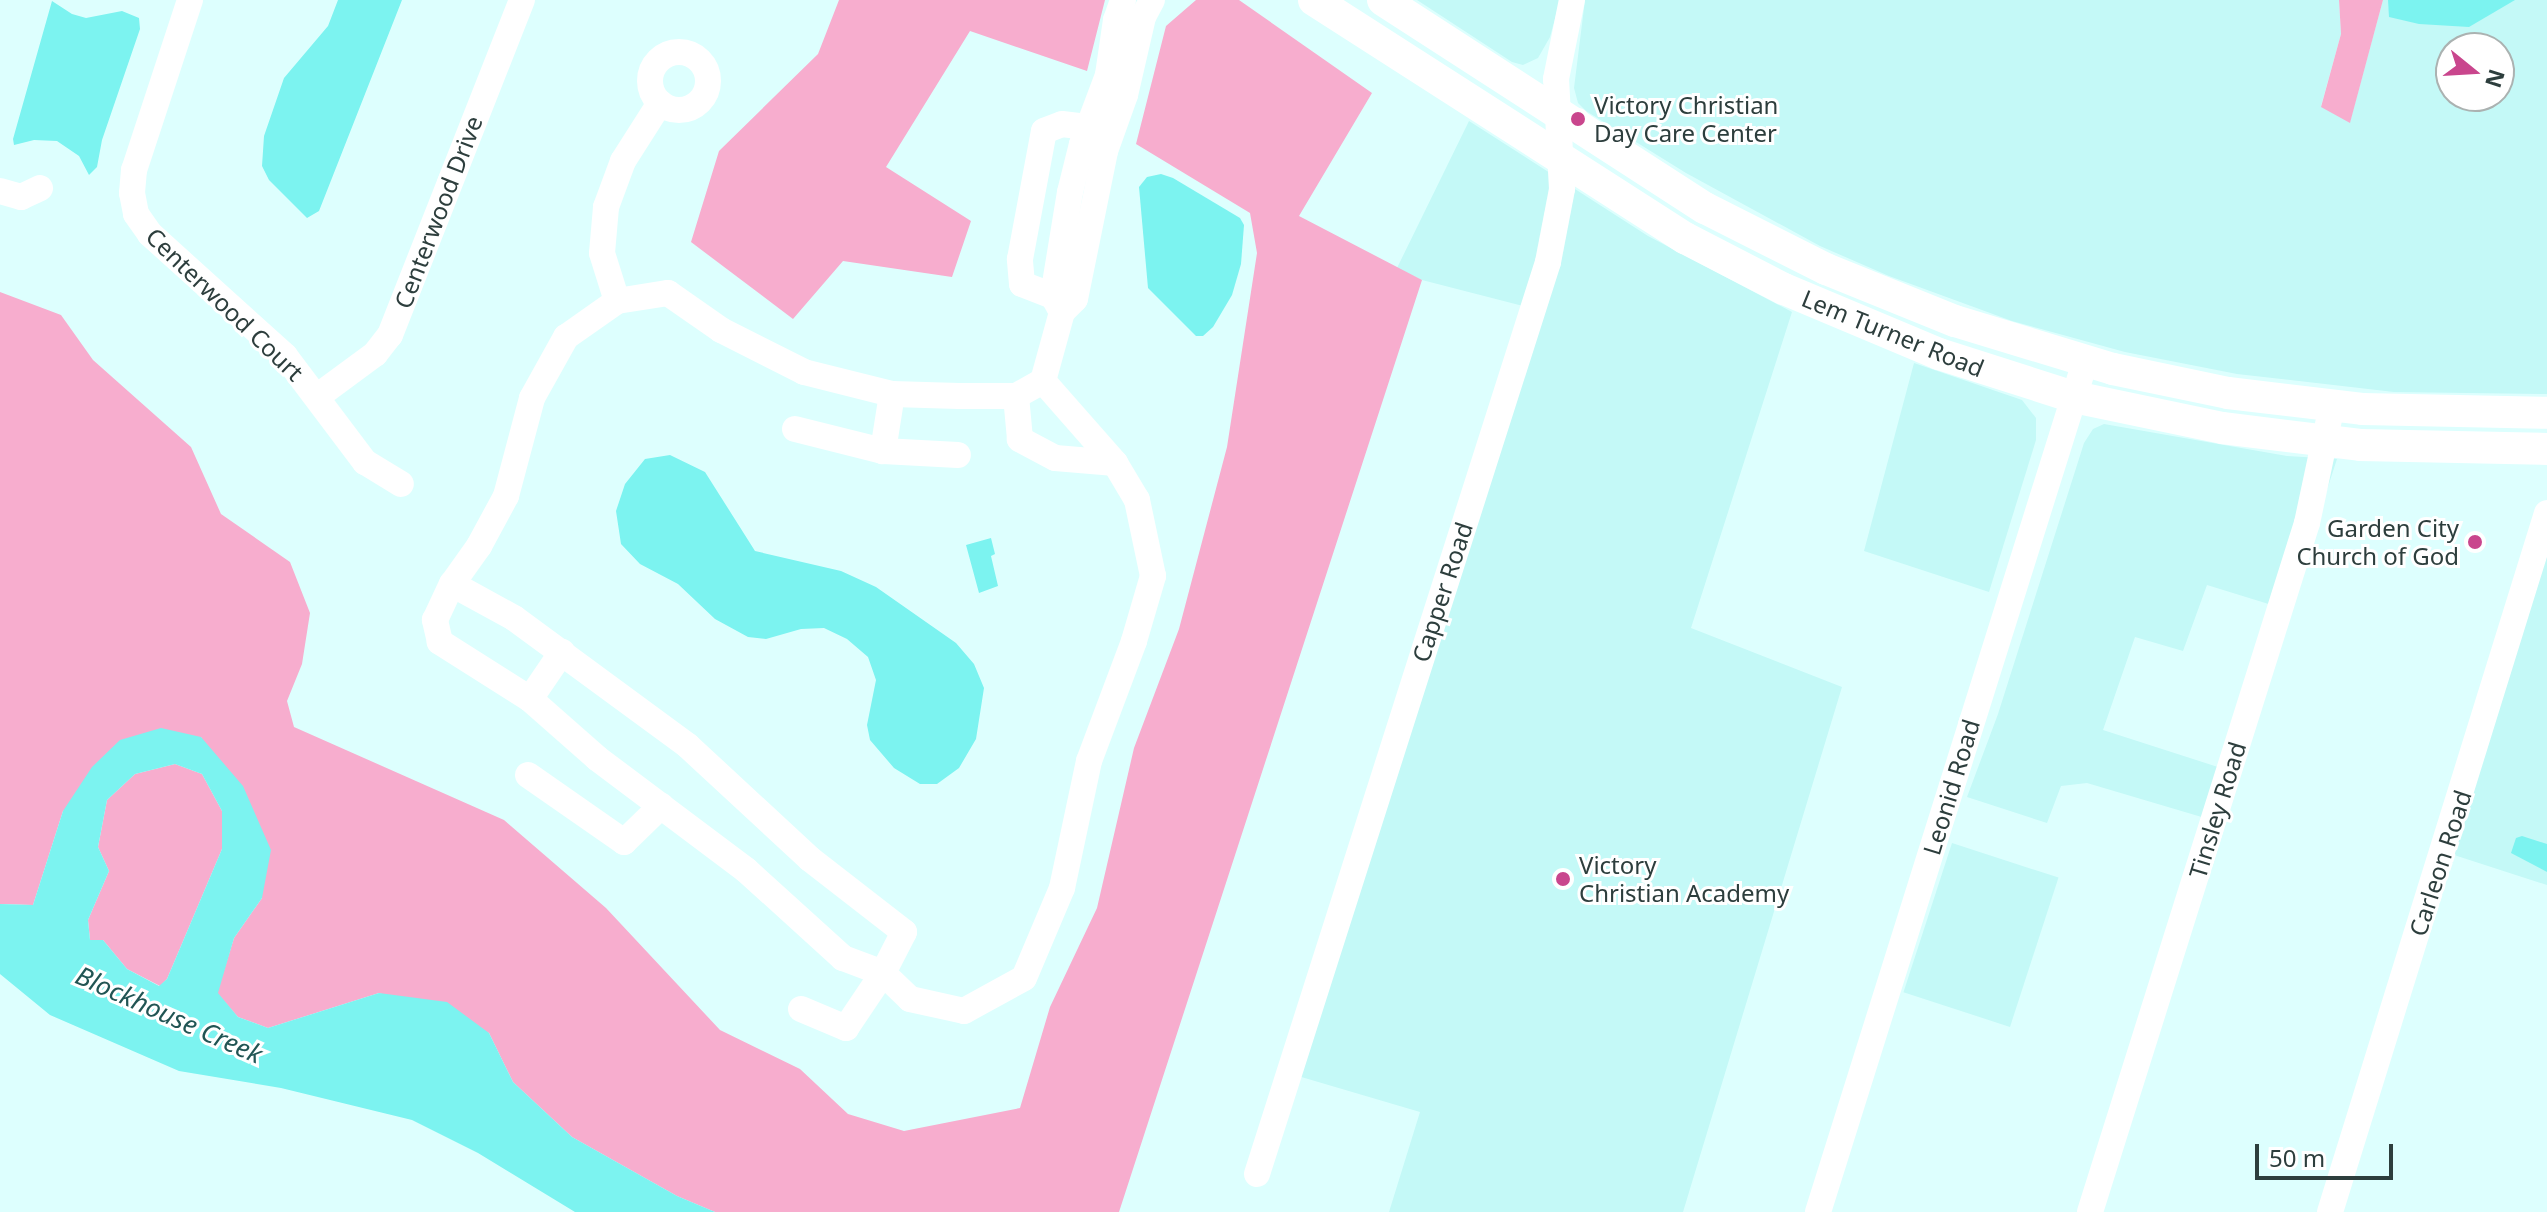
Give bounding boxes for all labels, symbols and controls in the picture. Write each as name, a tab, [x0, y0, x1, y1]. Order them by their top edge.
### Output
north arrow	[2435, 32, 2515, 112]
text: N	[2479, 66, 2513, 92]
place label: Victory Christian Day Care Center	[1594, 91, 1778, 147]
marker: Victory Christian Day Care Center	[1569, 110, 1587, 128]
street label: Centerwood Drive	[388, 112, 488, 312]
street label: Centerwood Court	[140, 222, 310, 386]
street label: Lem Turner Road	[1798, 283, 1988, 383]
place label: Garden City Church of God	[2296, 514, 2459, 570]
street label: Capper Road	[1406, 518, 1478, 666]
marker: Garden City Church of God	[2466, 533, 2484, 551]
street label: Leonid Road	[1917, 716, 1985, 858]
street label: Tinsley Road	[2183, 738, 2251, 882]
street label: Carleon Road	[2403, 786, 2477, 940]
place label: Victory Christian Academy	[1579, 851, 1789, 907]
marker: Victory Christian Academy	[1554, 870, 1572, 888]
water label: Blockhouse Creek	[71, 960, 267, 1070]
scale bar	[2259, 1128, 2397, 1178]
text: 50 m	[2269, 1141, 2325, 1174]

